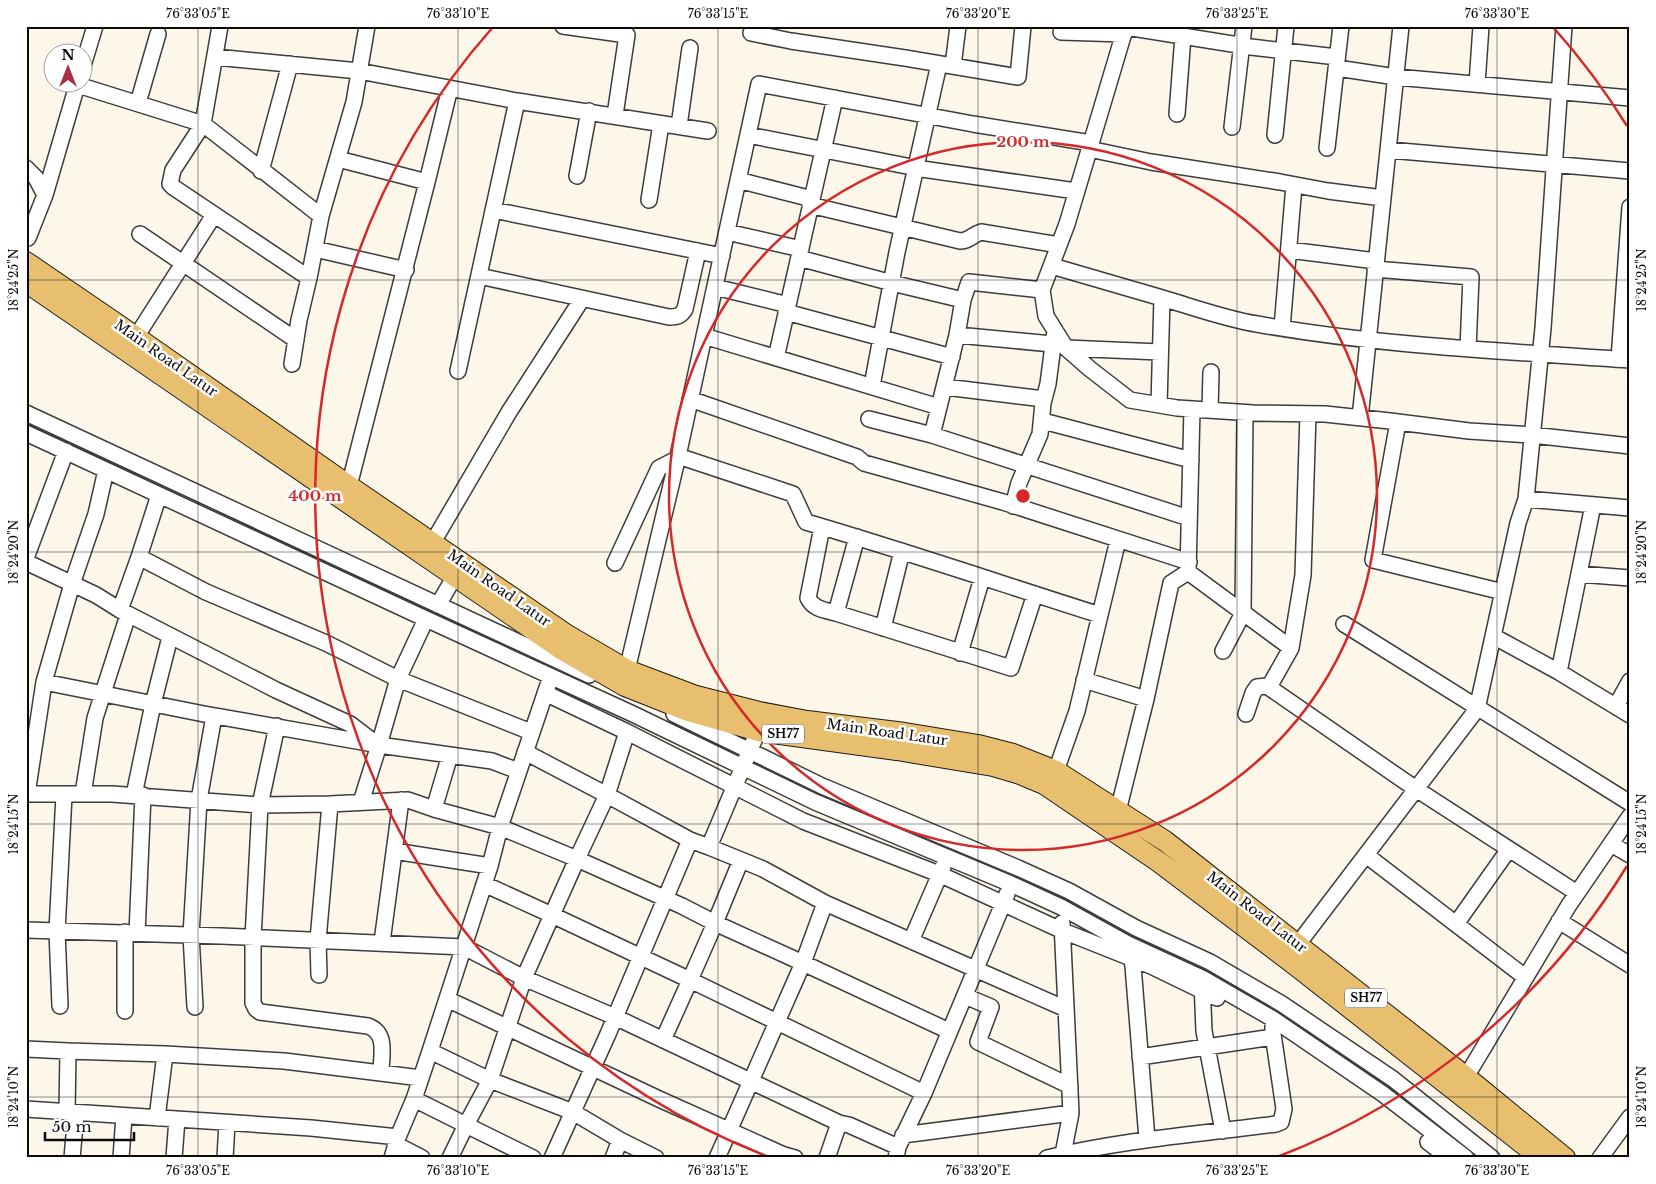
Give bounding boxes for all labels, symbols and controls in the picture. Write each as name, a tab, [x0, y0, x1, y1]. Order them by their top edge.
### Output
text: 76°33'05"E	[166, 6, 230, 21]
text: 76°33'10"E	[427, 6, 489, 21]
text: 76°33'15"E	[688, 6, 749, 21]
text: 76°33'20"E	[946, 6, 1010, 21]
text: 76°33'25"E	[1206, 6, 1269, 21]
text: 76°33'30"E	[1465, 6, 1529, 21]
north arrow	[42, 42, 92, 92]
text: N	[61, 46, 75, 64]
text: 200 m	[997, 132, 1050, 151]
text: 18°24'25"N	[6, 248, 21, 312]
text: 18°24'25"N	[1634, 248, 1649, 312]
street label: Main Road Latur	[111, 316, 221, 401]
text: 400 m	[288, 486, 342, 505]
centre of rings	[1014, 487, 1032, 505]
text: 18°24'20"N	[6, 519, 21, 584]
text: 18°24'20"N	[1634, 519, 1649, 584]
street label: Main Road Latur	[444, 546, 554, 631]
street label: Main Road Latur	[825, 715, 949, 749]
road number: SH77	[762, 724, 804, 744]
text: 18°24'15"N	[6, 793, 21, 854]
text: 18°24'15"N	[1634, 793, 1649, 854]
street label: Main Road Latur	[1203, 867, 1311, 957]
road number: SH77	[1345, 988, 1387, 1008]
text: 18°24'10"N	[6, 1065, 21, 1128]
text: 18°24'10"N	[1634, 1065, 1649, 1128]
scale bar	[45, 1109, 134, 1141]
text: 50 m	[52, 1117, 92, 1136]
text: 76°33'05"E	[166, 1163, 230, 1178]
text: 76°33'10"E	[427, 1163, 489, 1178]
text: 76°33'15"E	[688, 1163, 749, 1178]
text: 76°33'20"E	[946, 1163, 1010, 1178]
text: 76°33'25"E	[1206, 1163, 1269, 1178]
text: 76°33'30"E	[1465, 1163, 1529, 1178]

